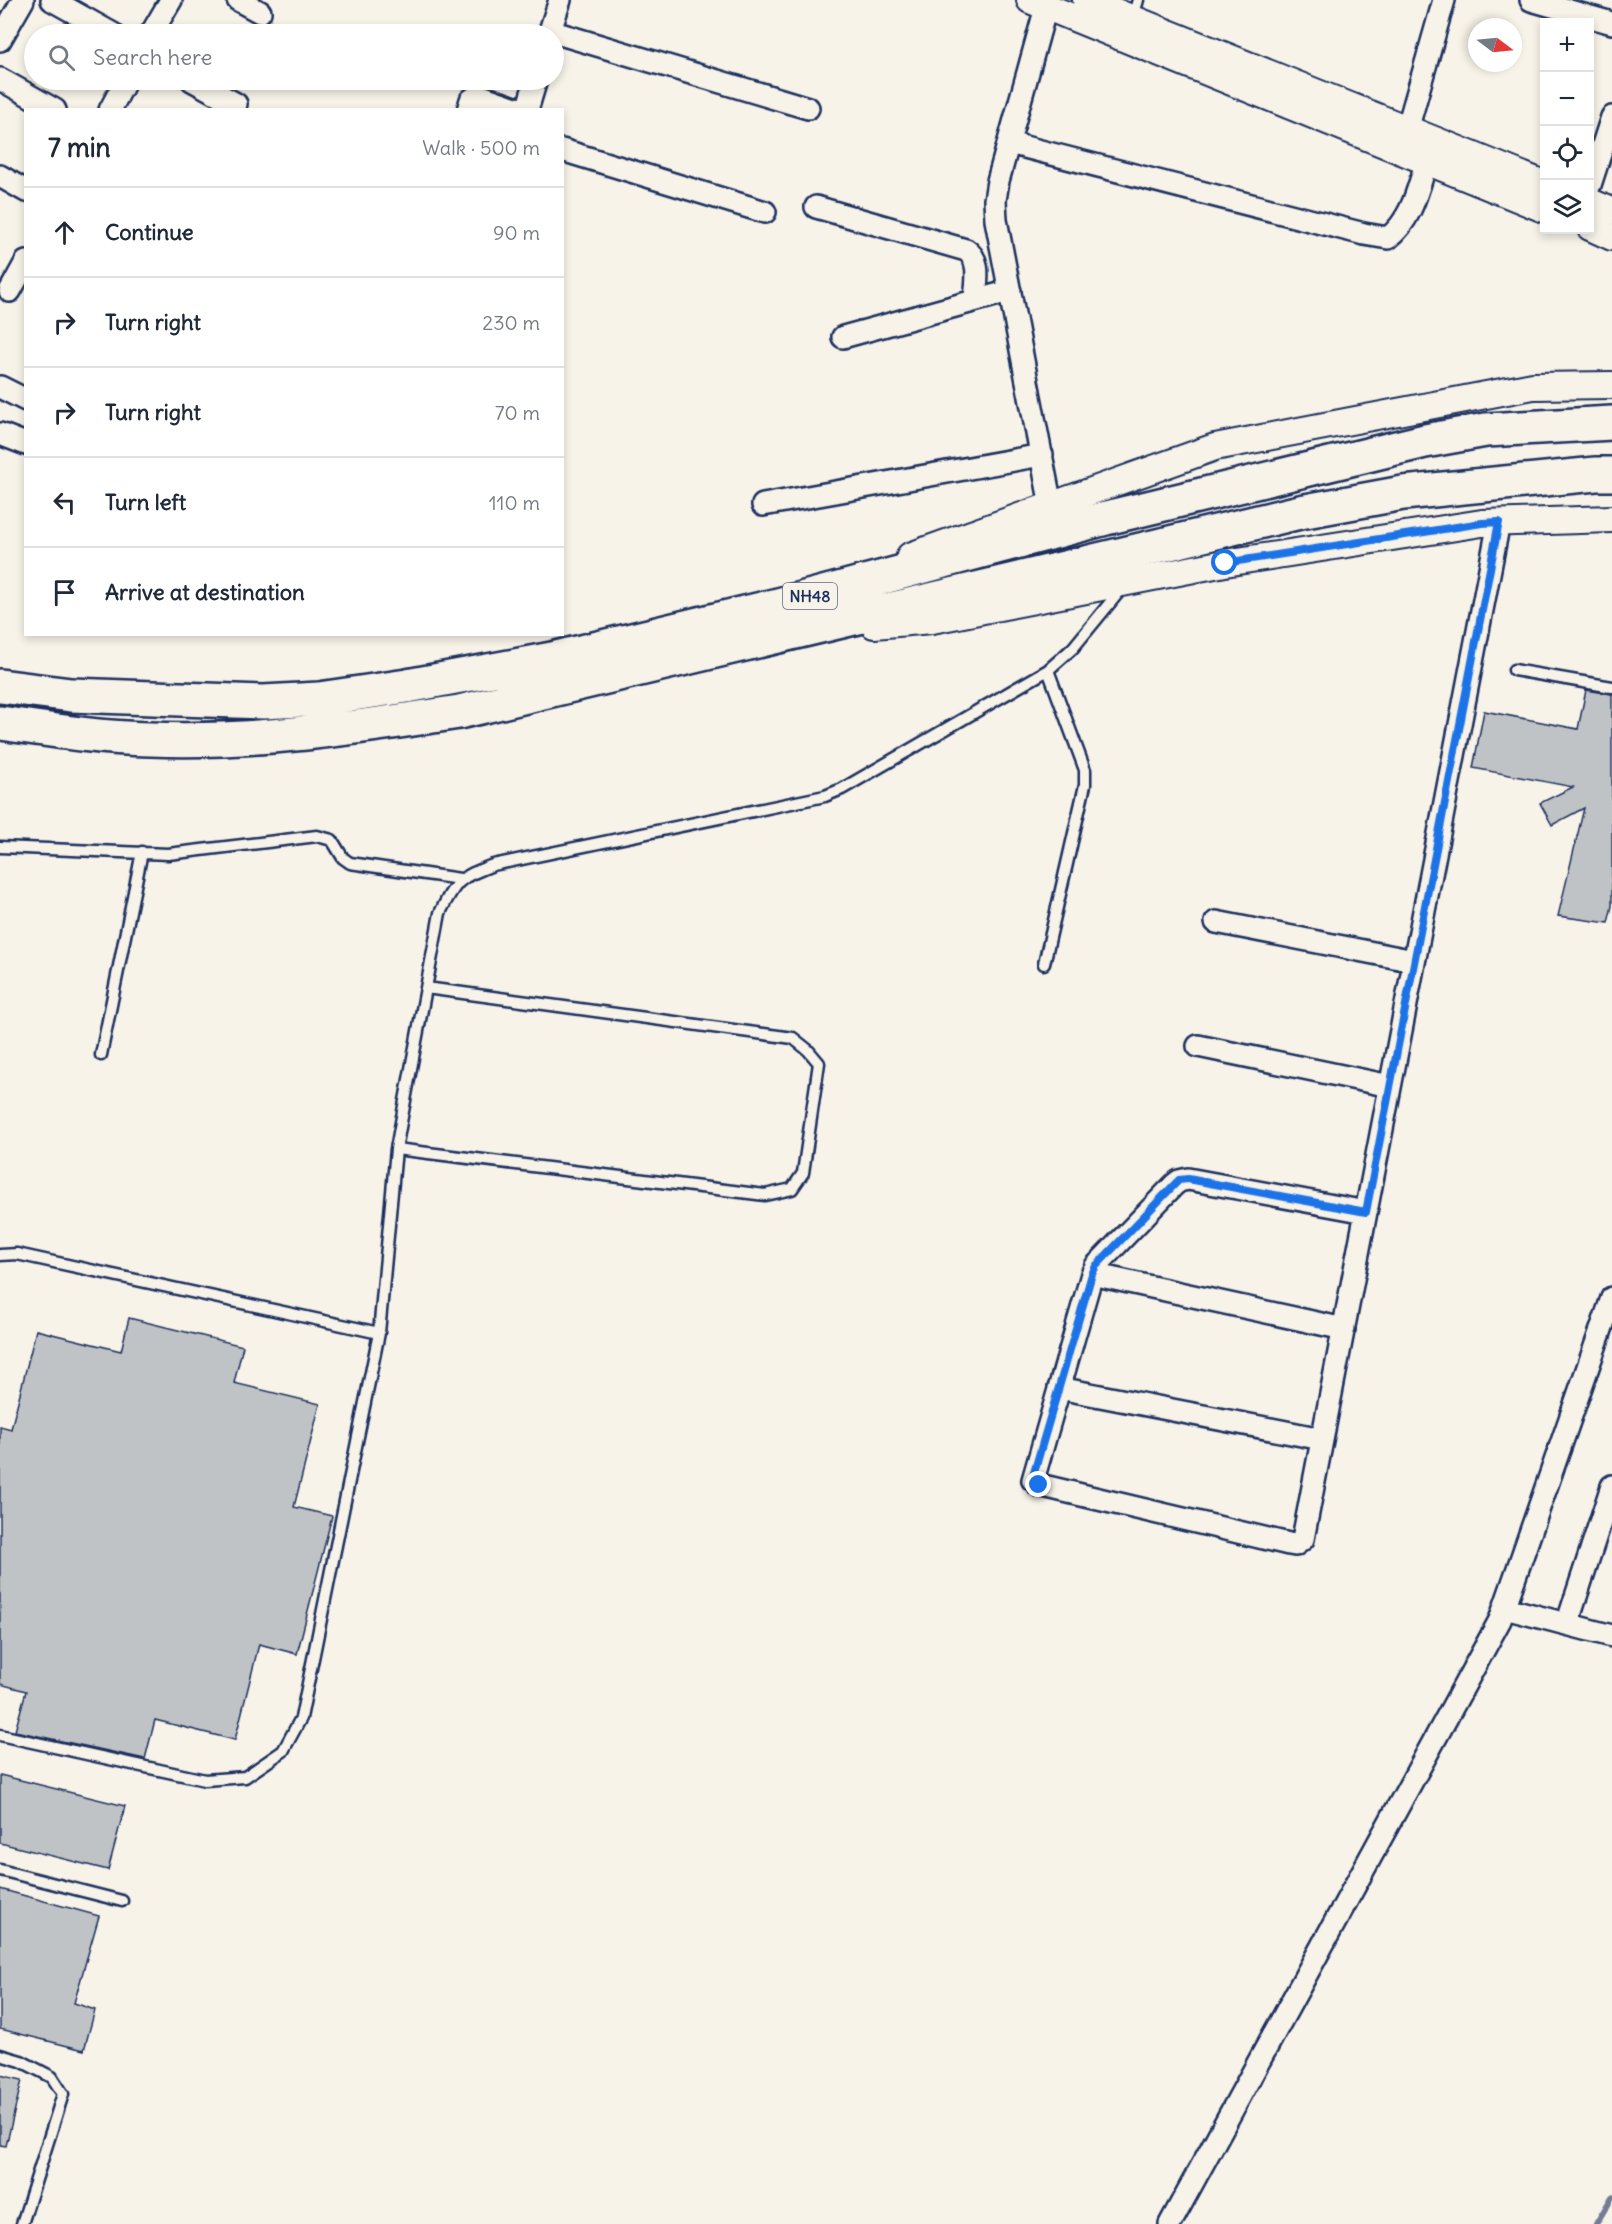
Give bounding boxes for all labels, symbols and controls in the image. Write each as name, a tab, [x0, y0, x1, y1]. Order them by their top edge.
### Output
north arrow	[1468, 18, 1522, 72]
map controls	[1540, 18, 1594, 234]
button: +	[1540, 18, 1594, 72]
search box	[24, 24, 564, 90]
icon: search	[45, 41, 78, 74]
text: Search here	[93, 43, 212, 71]
button: −	[1540, 72, 1594, 126]
button: locate	[1540, 126, 1594, 180]
text: 7 min	[48, 131, 111, 164]
text: Walk · 500 m	[422, 135, 540, 160]
button: layers	[1540, 180, 1594, 234]
icon: ahead	[48, 216, 81, 249]
text: Continue	[105, 218, 194, 246]
text: 90 m	[493, 220, 540, 245]
icon: right	[48, 306, 81, 339]
text: Turn right	[105, 308, 201, 336]
text: 230 m	[482, 310, 540, 335]
icon: right	[48, 396, 81, 429]
text: Turn right	[105, 398, 201, 426]
text: 70 m	[495, 400, 540, 425]
icon: left	[48, 486, 81, 519]
text: Turn left	[105, 488, 186, 516]
text: 110 m	[489, 490, 540, 515]
route start	[1211, 549, 1237, 575]
icon: arrive	[48, 576, 81, 609]
text: Arrive at destination	[105, 578, 305, 606]
road number: NH48	[783, 583, 837, 609]
route end	[1025, 1471, 1051, 1497]

